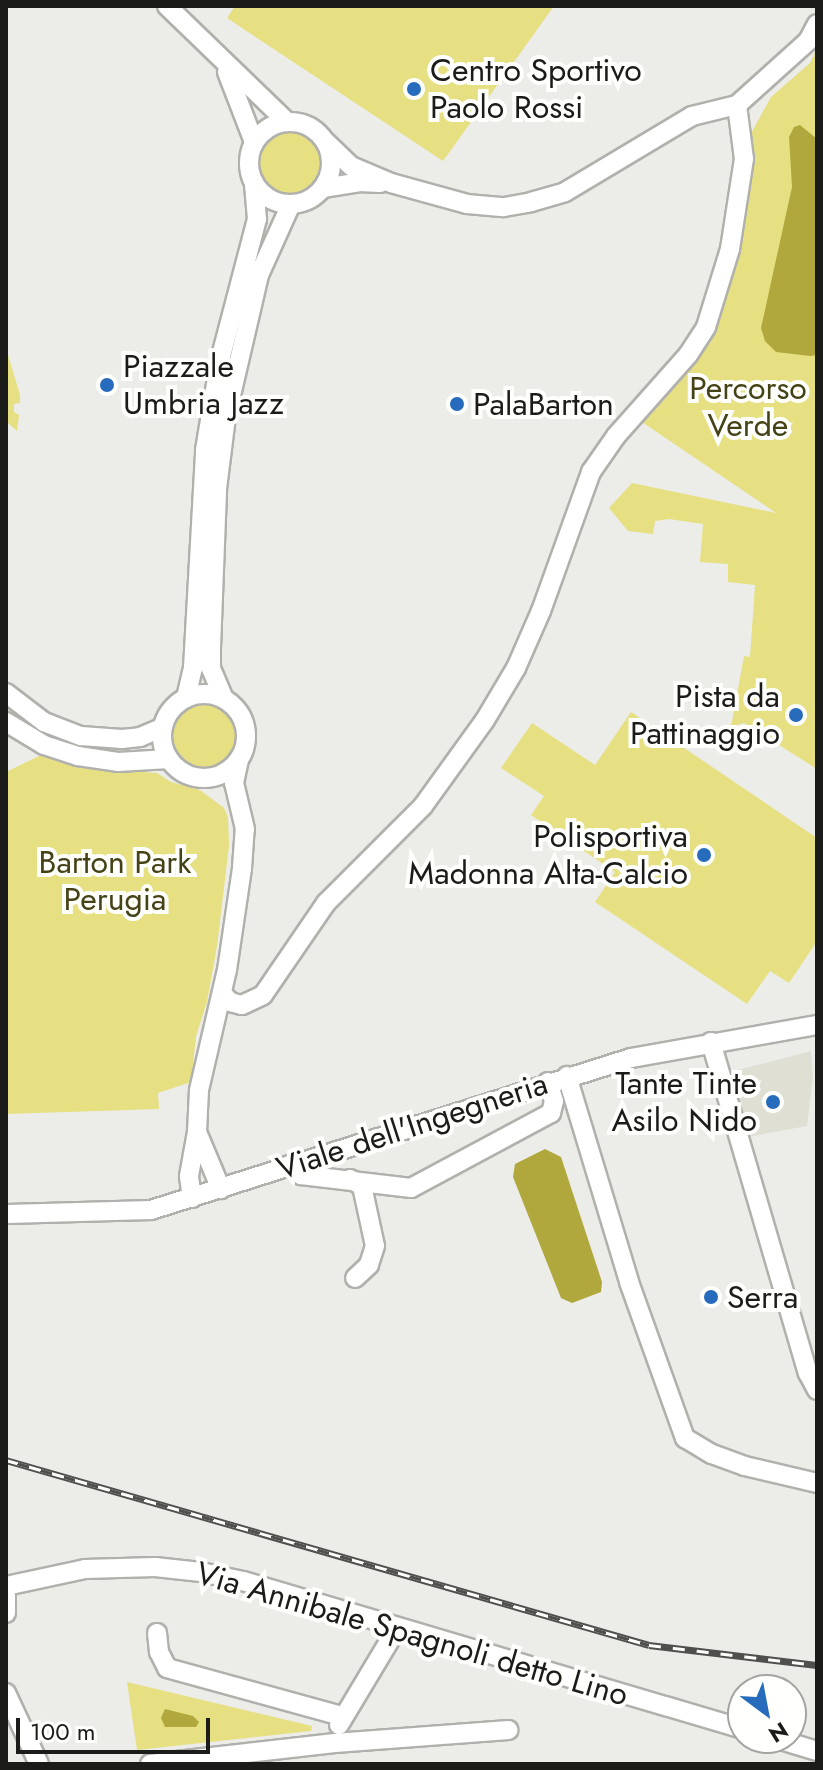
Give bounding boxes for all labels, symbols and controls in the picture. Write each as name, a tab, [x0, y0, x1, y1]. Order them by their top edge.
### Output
place label: Centro Sportivo Paolo Rossi	[430, 52, 642, 127]
marker: Centro Sportivo Paolo Rossi	[405, 80, 423, 98]
place label: Piazzale Umbria Jazz	[123, 348, 284, 423]
park label: Percorso Verde	[689, 370, 807, 445]
marker: Piazzale Umbria Jazz	[98, 376, 116, 394]
place label: PalaBarton	[473, 385, 614, 423]
marker: PalaBarton	[448, 395, 466, 413]
place label: Pista da Pattinaggio	[630, 678, 780, 753]
marker: Pista da Pattinaggio	[787, 706, 805, 724]
place label: Polisportiva Madonna Alta-Calcio	[408, 818, 688, 893]
park label: Barton Park Perugia	[39, 844, 191, 919]
marker: Polisportiva Madonna Alta-Calcio	[695, 846, 713, 864]
street label: Viale dell'Ingegneria	[272, 1064, 552, 1188]
place label: Tante Tinte Asilo Nido	[611, 1065, 757, 1140]
marker: Tante Tinte Asilo Nido	[764, 1093, 782, 1111]
place label: Serra	[727, 1278, 798, 1316]
marker: Serra	[702, 1288, 720, 1306]
street label: Via Annibale Spagnoli detto Lino	[192, 1554, 632, 1714]
north arrow	[727, 1674, 807, 1754]
scale bar	[20, 1702, 214, 1752]
text: 100 m	[30, 1714, 96, 1749]
text: N	[763, 1714, 795, 1751]

